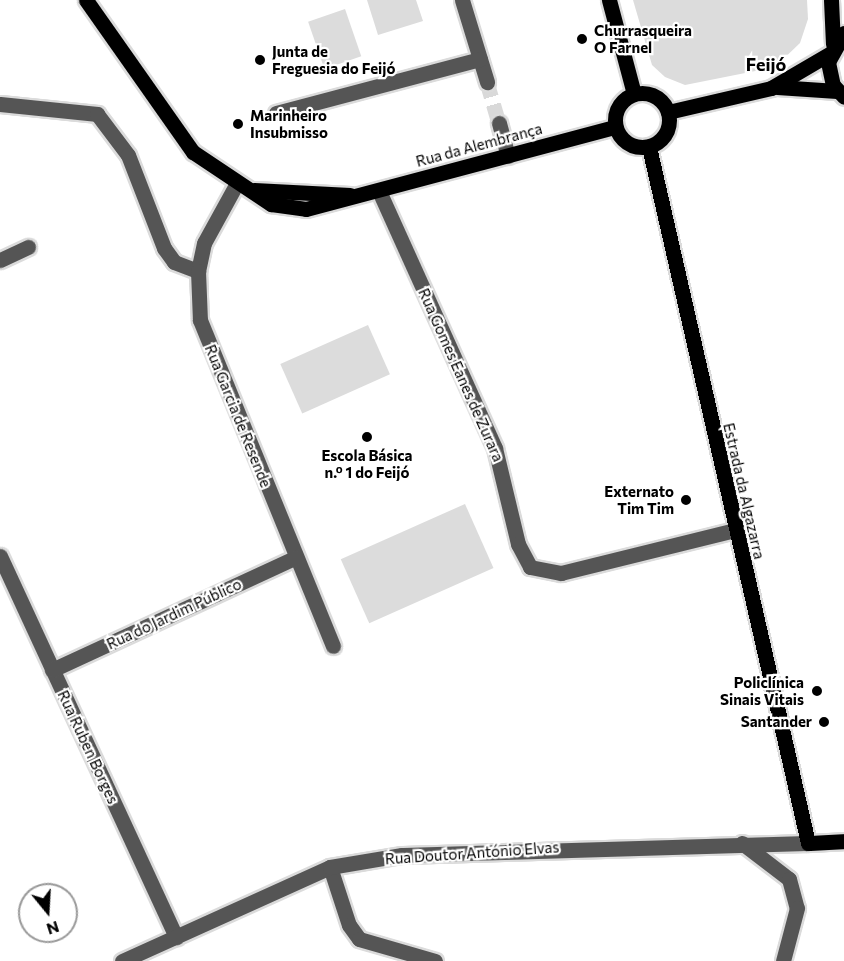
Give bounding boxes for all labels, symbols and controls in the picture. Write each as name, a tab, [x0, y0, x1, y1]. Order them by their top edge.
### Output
place label: Churrasqueira O Farnel	[594, 21, 692, 56]
marker: Churrasqueira O Farnel	[575, 32, 589, 46]
place label: Junta de Freguesia do Feijó	[272, 42, 395, 77]
marker: Junta de Freguesia do Feijó	[253, 53, 267, 67]
district label: Feijó	[746, 53, 786, 75]
place label: Marinheiro Insubmisso	[250, 106, 328, 141]
marker: Marinheiro Insubmisso	[231, 117, 245, 131]
street label: Rua da Alembrança	[414, 119, 544, 171]
street label: Rua Gomes Eanes de Zurara	[415, 285, 507, 465]
street label: Rua Garcia de Resende	[201, 342, 275, 490]
street label: Estrada da Algazarra	[720, 421, 768, 561]
marker: Escola Básica n.º 1 do Feijó	[360, 430, 374, 444]
place label: Escola Básica n.º 1 do Feijó	[321, 446, 413, 481]
place label: Externato Tim Tim	[604, 482, 674, 517]
marker: Externato Tim Tim	[679, 493, 693, 507]
street label: Rua do Jardim Público	[104, 575, 244, 653]
place label: Policlínica Sinais Vitais	[720, 673, 804, 708]
marker: Policlínica Sinais Vitais	[808, 682, 826, 700]
street label: Rua Ruben Borges	[54, 687, 122, 807]
place label: Santander	[741, 713, 812, 731]
marker: Santander	[817, 715, 831, 729]
street label: Rua Doutor António Elvas	[384, 838, 560, 868]
north arrow	[18, 883, 78, 943]
text: N	[44, 918, 62, 940]

